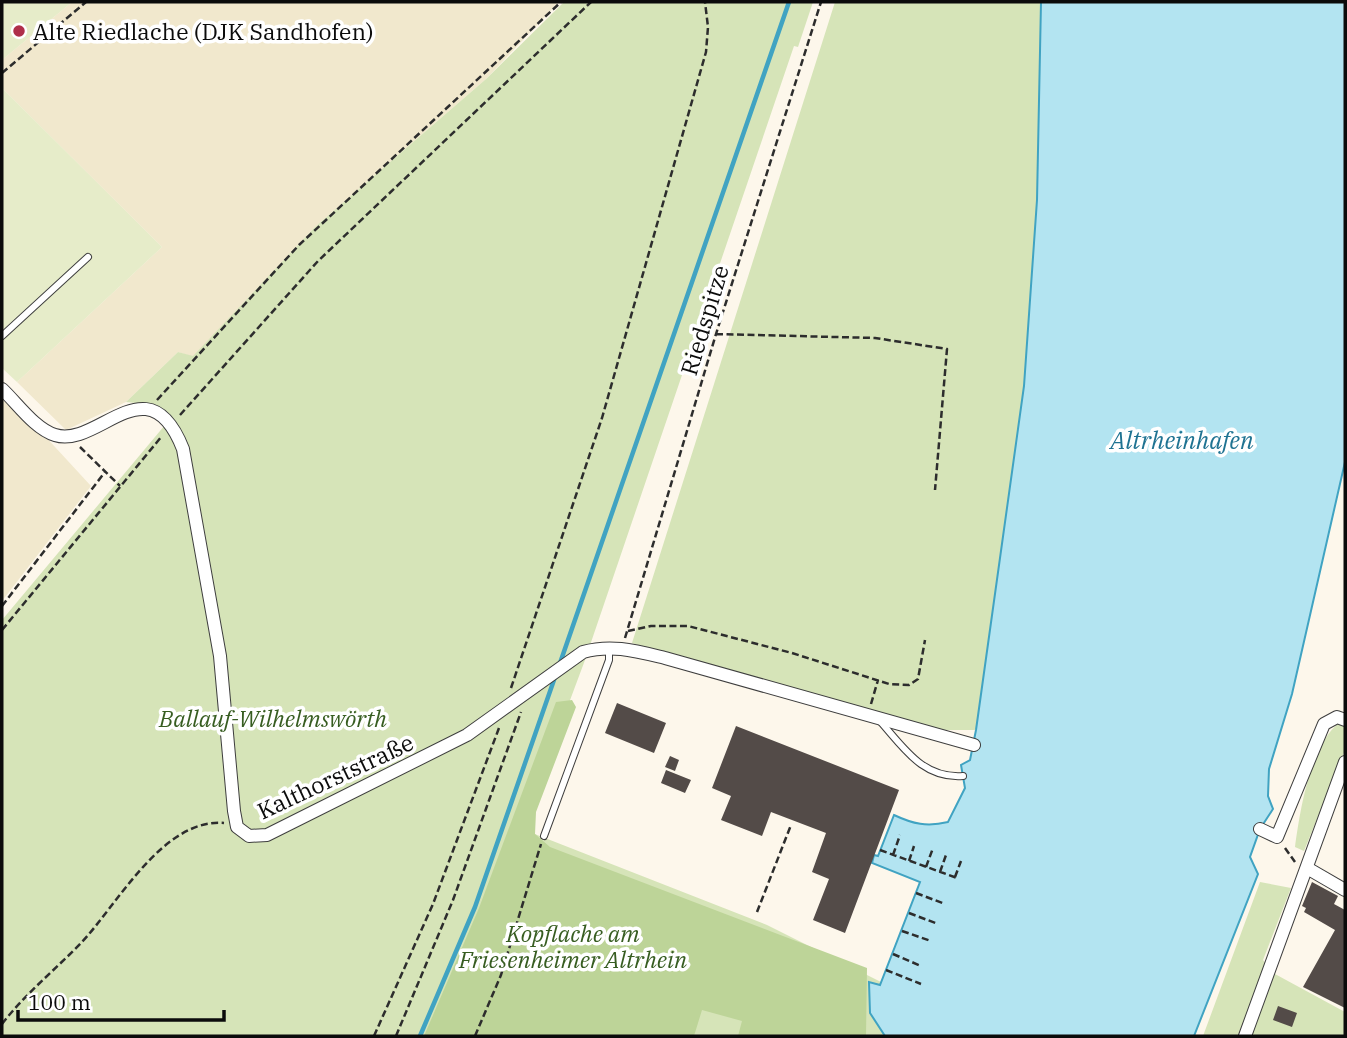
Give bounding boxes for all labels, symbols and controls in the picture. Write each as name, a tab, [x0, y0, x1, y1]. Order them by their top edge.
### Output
place label: Alte Riedlache (DJK Sandhofen)	[33, 16, 374, 46]
marker: Alte Riedlache (DJK Sandhofen)	[11, 23, 27, 39]
street label: Riedspitze	[673, 261, 735, 379]
water label: Altrheinhafen	[1108, 424, 1254, 456]
park label: Ballauf-Wilhelmswörth	[158, 703, 387, 733]
street label: Kalthorststraße	[252, 727, 418, 825]
park label: Kopflache am Friesenheimer Altrhein	[458, 918, 687, 974]
scale bar	[18, 978, 224, 1022]
text: 100 m	[28, 988, 91, 1016]

